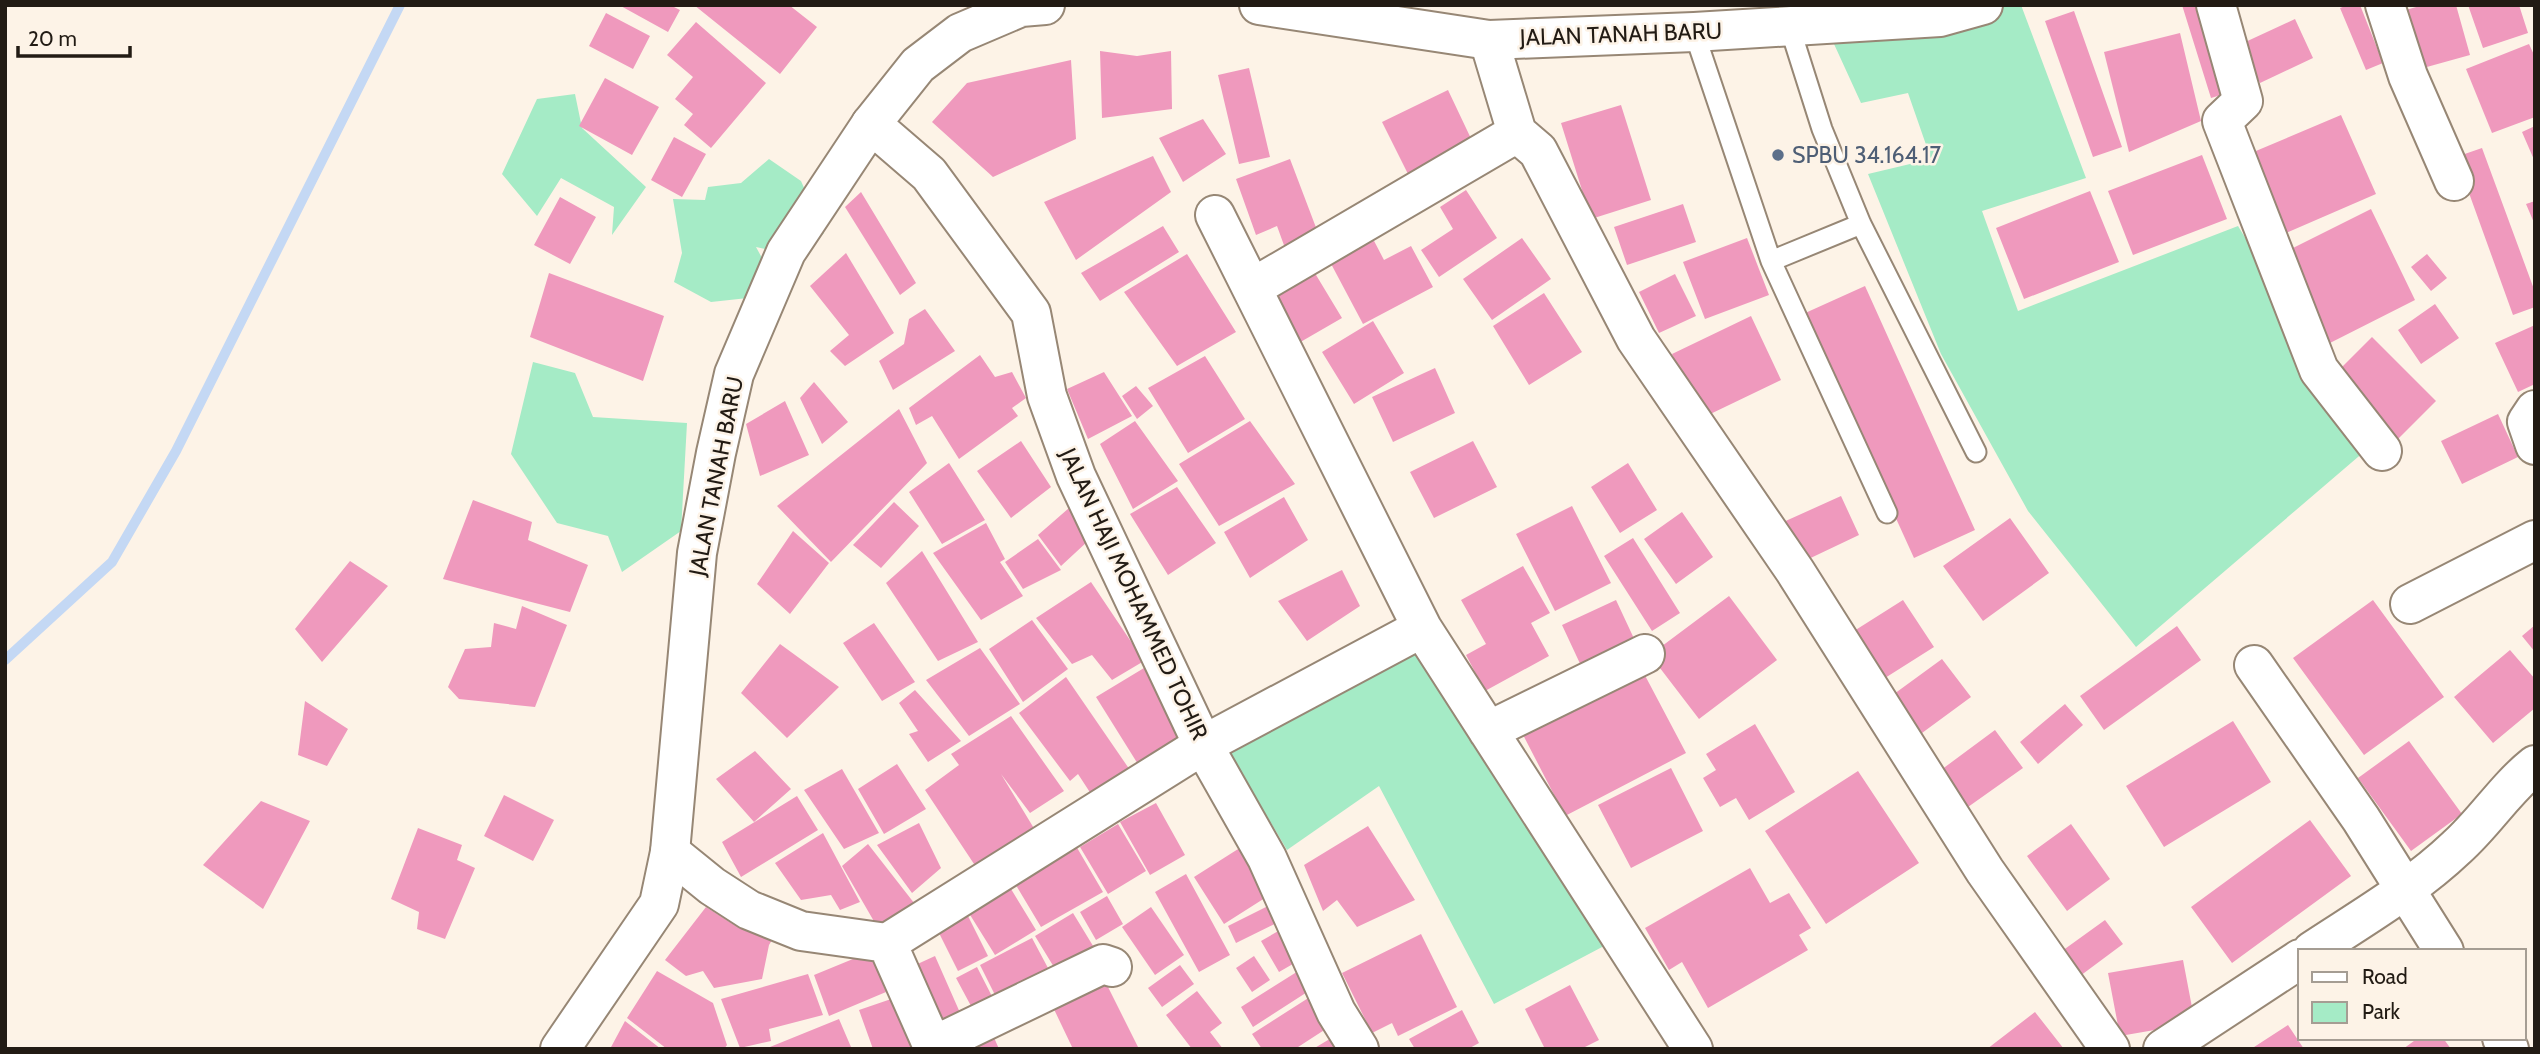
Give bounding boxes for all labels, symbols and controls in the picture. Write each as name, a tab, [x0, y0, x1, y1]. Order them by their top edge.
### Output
scale bar	[18, 14, 130, 58]
street label: JALAN TANAH BARU	[1518, 16, 1723, 52]
text: 20 m	[28, 26, 77, 51]
place label: SPBU 34.164.17	[1792, 141, 1941, 169]
marker: SPBU 34.164.17	[1770, 147, 1786, 163]
street label: JALAN TANAH BARU	[683, 374, 749, 579]
street label: JALAN HAJI MOHAMMED TOHIR	[1054, 443, 1214, 744]
legend	[2298, 949, 2526, 1040]
text: Road	[2362, 964, 2408, 989]
text: Park	[2362, 999, 2400, 1024]

